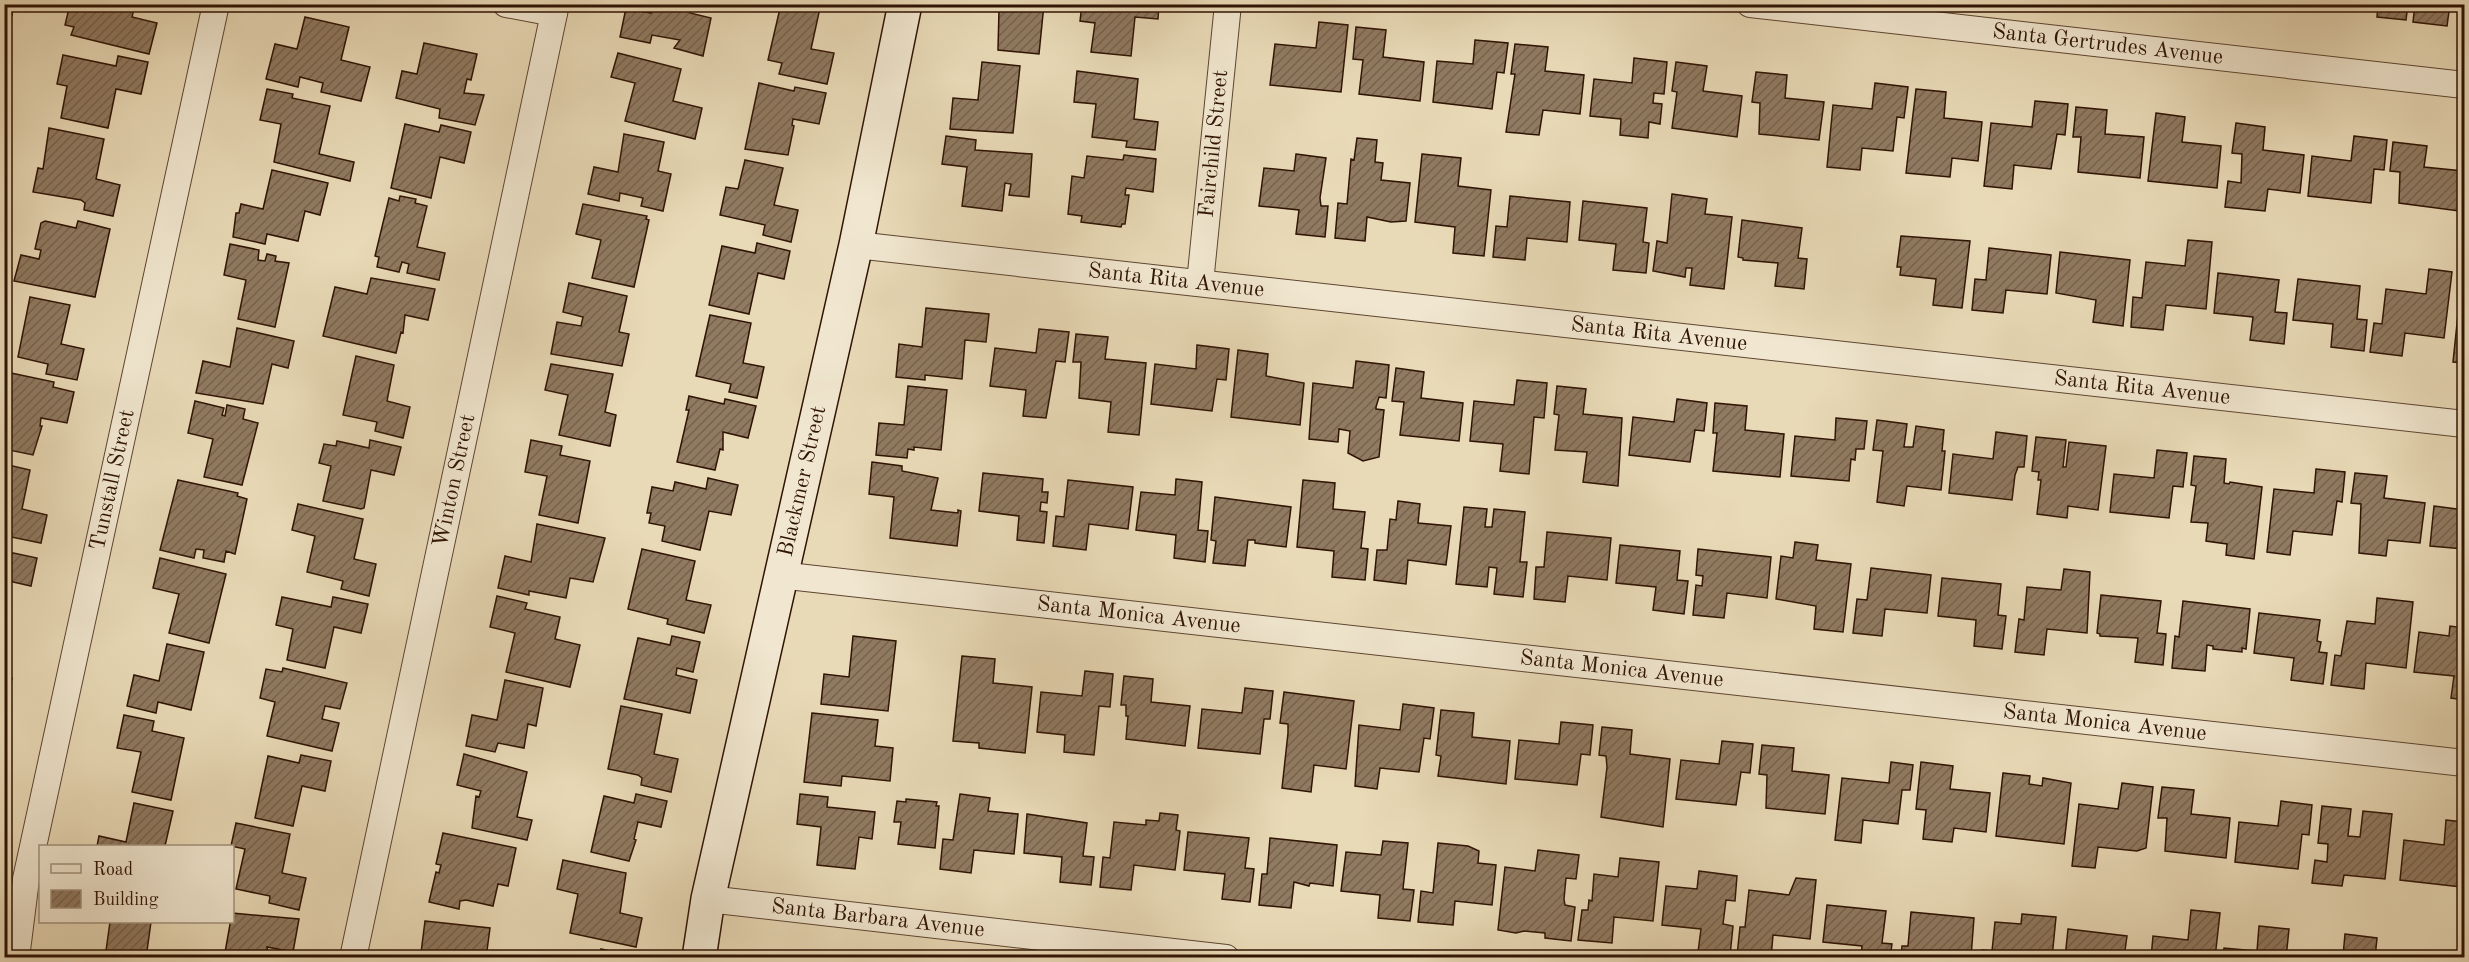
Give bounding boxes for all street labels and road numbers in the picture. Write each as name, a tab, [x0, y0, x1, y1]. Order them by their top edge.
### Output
street label: Santa Gertrudes Avenue	[1991, 21, 2224, 69]
street label: Fairchild Street	[1196, 69, 1232, 219]
street label: Santa Rita Avenue	[1087, 260, 1265, 301]
street label: Santa Rita Avenue	[1570, 314, 1748, 355]
street label: Santa Rita Avenue	[2053, 367, 2231, 409]
street label: Blackmer Street	[775, 404, 830, 559]
street label: Tunstall Street	[87, 407, 139, 553]
street label: Winton Street	[430, 412, 479, 549]
street label: Santa Monica Avenue	[1036, 593, 1242, 637]
street label: Santa Monica Avenue	[1519, 647, 1725, 691]
street label: Santa Monica Avenue	[2002, 701, 2208, 745]
street label: Santa Barbara Avenue	[770, 895, 986, 941]

